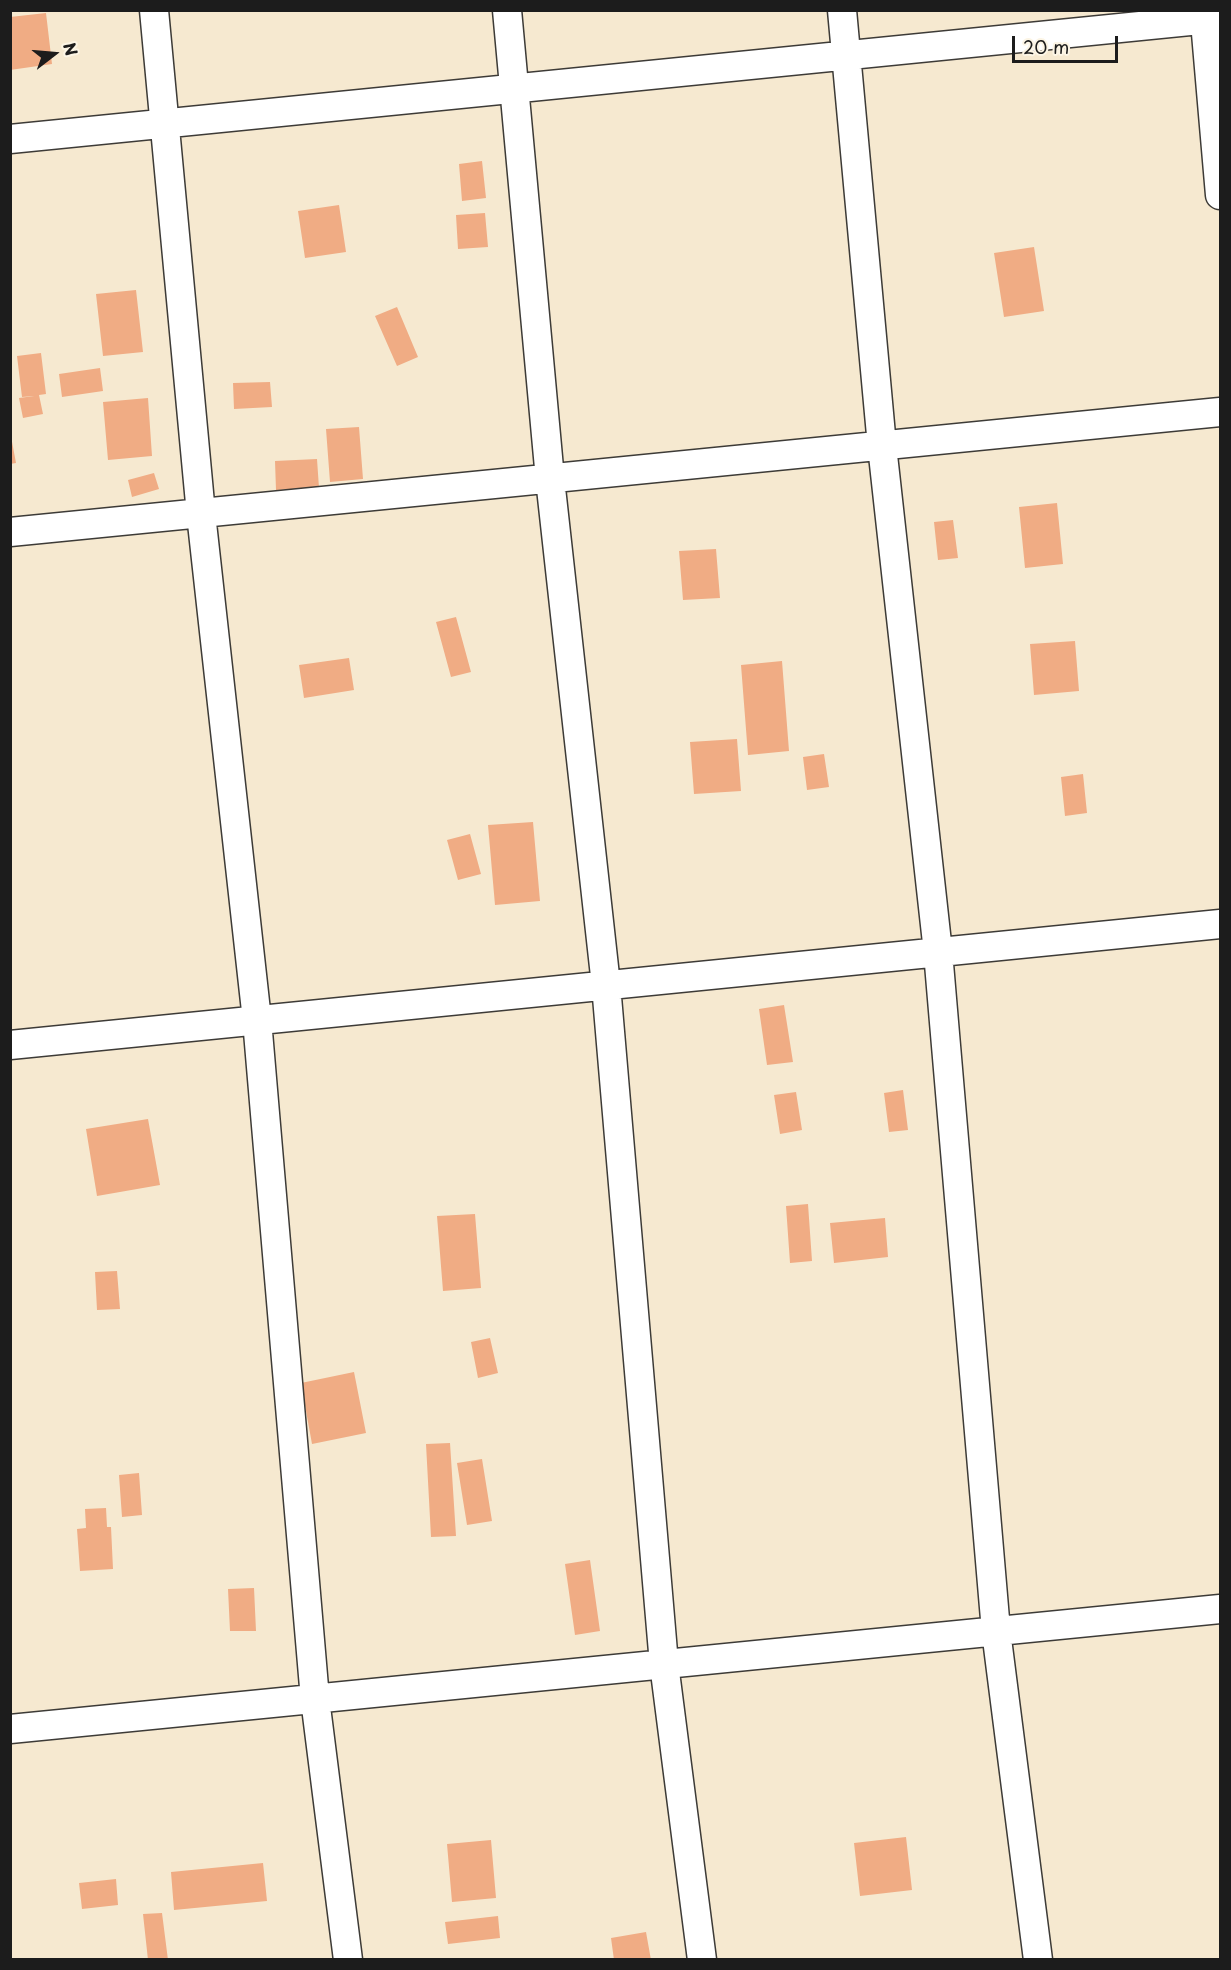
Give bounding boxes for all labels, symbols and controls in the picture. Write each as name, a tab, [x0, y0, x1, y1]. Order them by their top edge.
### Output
north arrow	[24, 24, 84, 84]
scale bar	[1015, 24, 1122, 62]
text: 20 m	[1023, 33, 1069, 60]
text: N	[58, 40, 85, 58]

